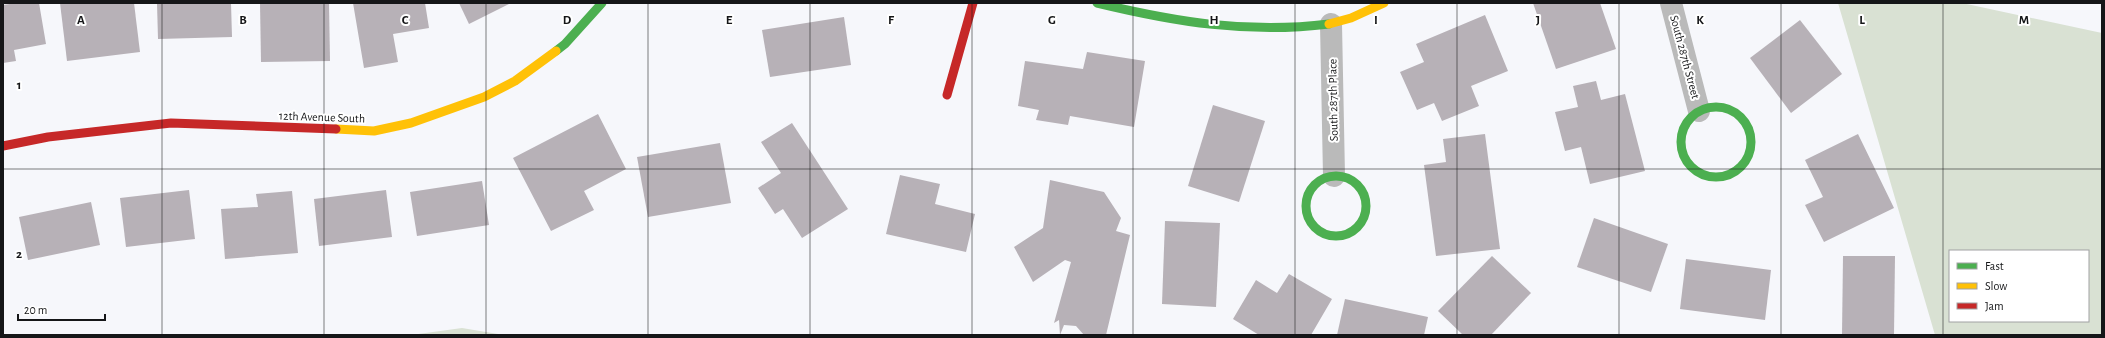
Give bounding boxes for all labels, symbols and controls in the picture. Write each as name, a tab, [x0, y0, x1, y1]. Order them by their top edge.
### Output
text: A	[77, 14, 85, 27]
text: B	[239, 14, 247, 27]
text: C	[402, 14, 409, 27]
text: D	[563, 14, 572, 27]
text: E	[726, 14, 733, 27]
text: F	[888, 14, 895, 27]
text: G	[1048, 14, 1056, 27]
text: H	[1209, 14, 1219, 27]
text: I	[1374, 14, 1378, 27]
text: J	[1536, 14, 1540, 27]
street label: South 287th Street	[1668, 14, 1702, 100]
text: K	[1696, 14, 1704, 27]
text: L	[1859, 14, 1865, 27]
text: M	[2019, 14, 2029, 27]
street label: South 287th Place	[1326, 59, 1340, 141]
text: 1	[17, 79, 21, 92]
street label: 12th Avenue South	[279, 110, 365, 124]
text: 2	[16, 248, 22, 261]
legend	[1949, 250, 2089, 322]
text: Fast	[1985, 260, 2004, 272]
text: Slow	[1985, 280, 2007, 292]
scale bar	[18, 296, 105, 322]
text: Jam	[1985, 300, 2004, 312]
text: 20 m	[24, 304, 47, 316]

